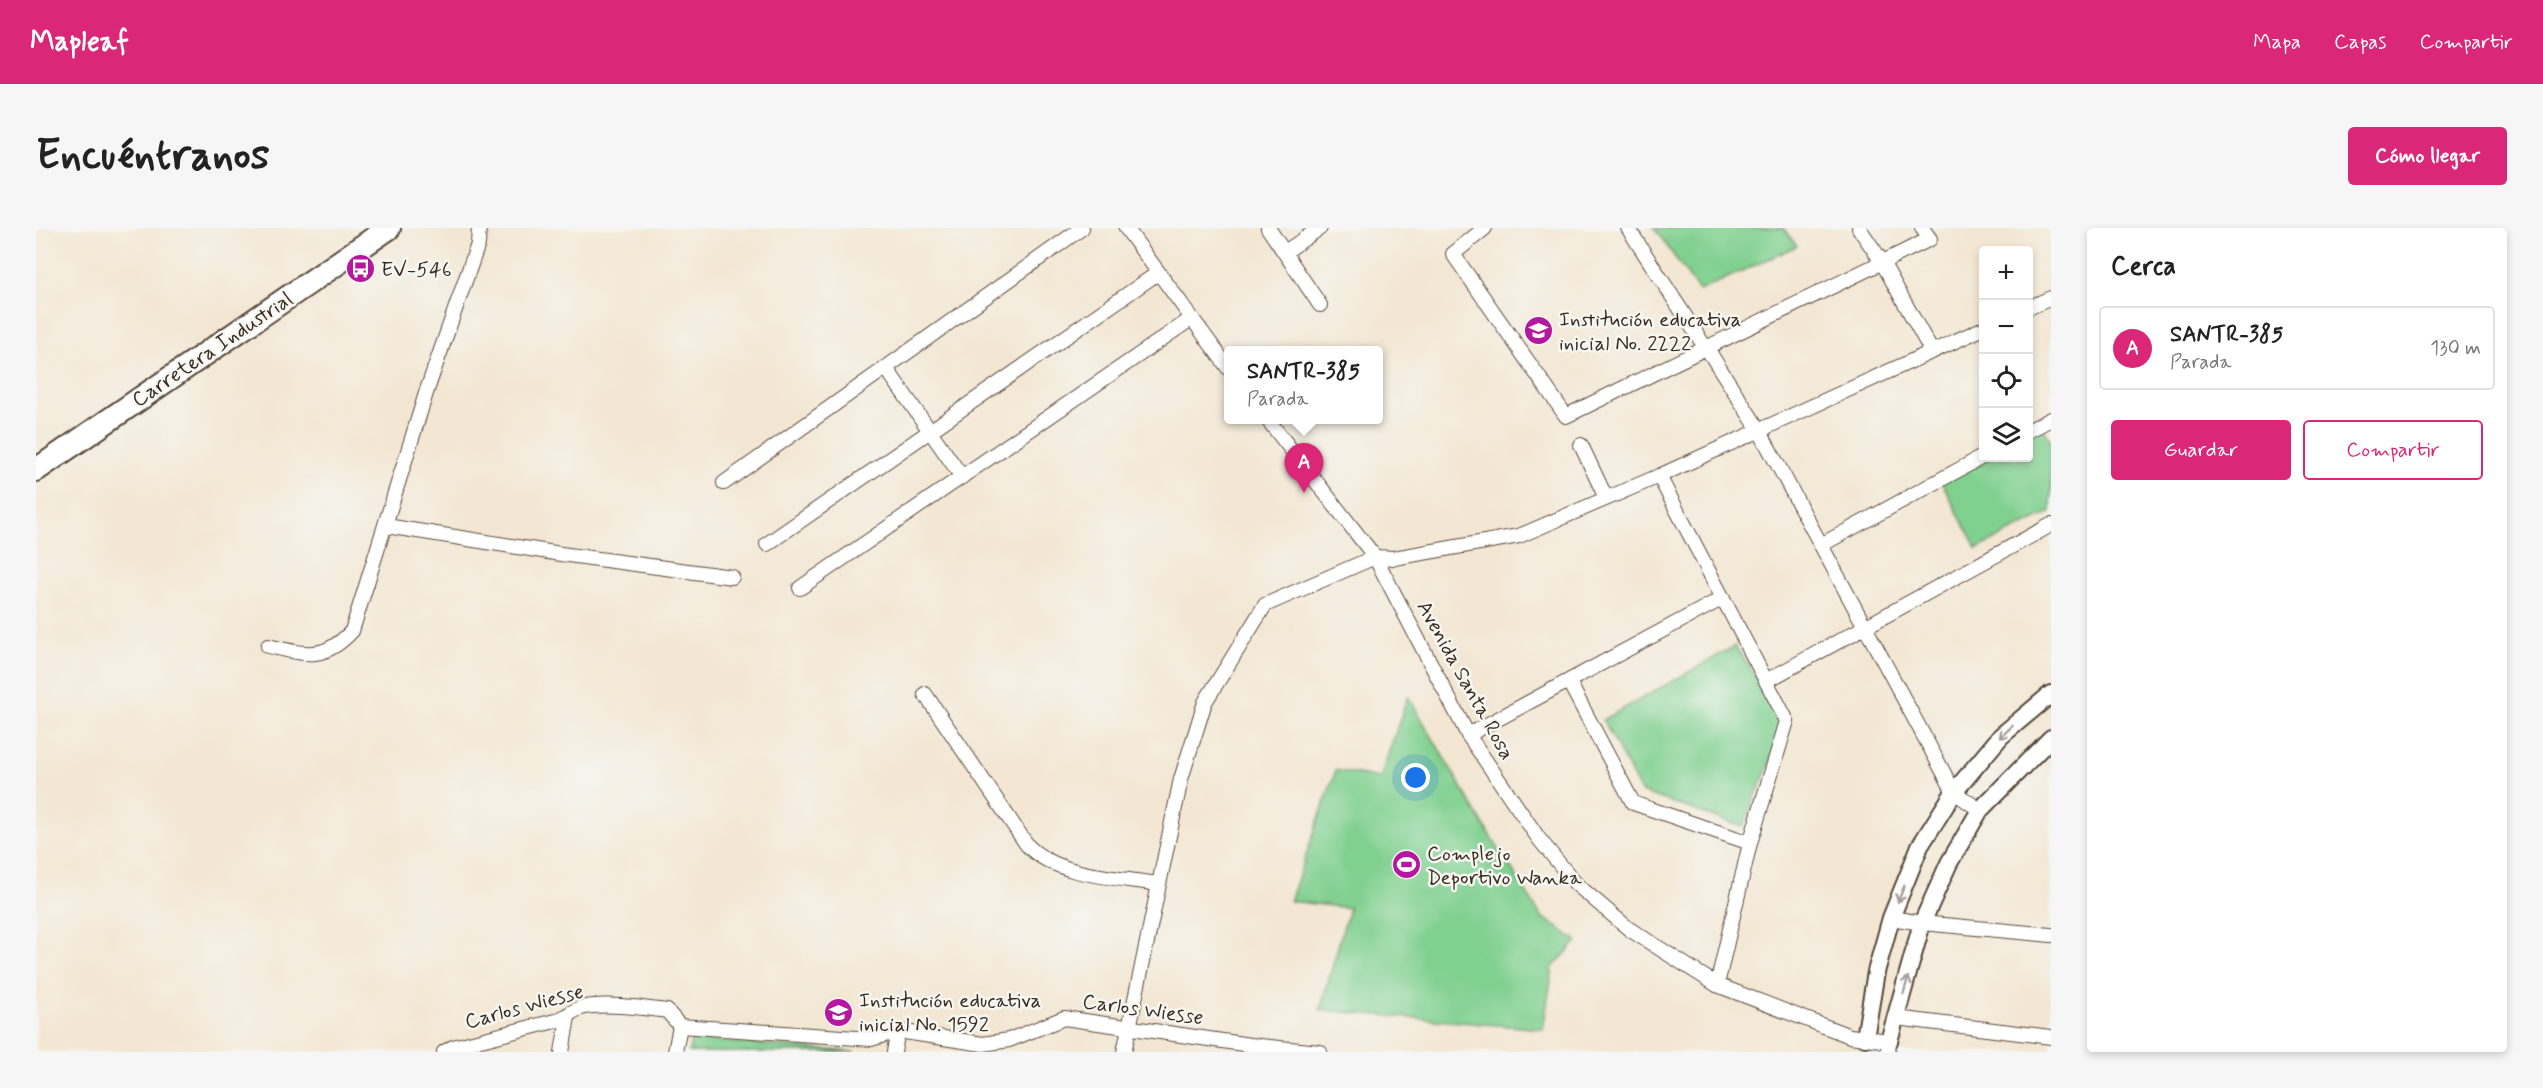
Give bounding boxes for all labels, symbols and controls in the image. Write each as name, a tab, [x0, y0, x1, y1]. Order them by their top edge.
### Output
text: Mapleaf	[30, 24, 129, 61]
text: Mapa	[2253, 28, 2301, 56]
text: Capas	[2334, 28, 2387, 56]
text: Compartir	[2420, 28, 2513, 56]
button: Cómo llegar	[2348, 127, 2507, 185]
text: Encuéntranos	[36, 129, 269, 184]
map controls	[1979, 246, 2033, 462]
button: +	[1979, 246, 2033, 300]
text: Cerca	[2111, 250, 2176, 284]
bus stop icon: EV-546	[344, 253, 376, 285]
place label: EV-546	[381, 256, 452, 284]
street label: Carretera Industrial	[127, 286, 298, 414]
button: −	[1979, 300, 2033, 354]
place label: Institución educativa inicial No. 2222	[1559, 306, 1741, 358]
school or university icon: Institución educativa inicial No. 2222	[1522, 315, 1554, 347]
text: SANTR-385	[2170, 321, 2283, 349]
text: A	[2126, 335, 2139, 362]
text: 130 m	[2430, 335, 2481, 362]
popup	[1224, 346, 1383, 424]
text: Parada	[2170, 349, 2231, 376]
button: locate	[1979, 354, 2033, 408]
text: SANTR-385	[1247, 358, 1360, 386]
text: Parada	[1247, 386, 1308, 413]
button: layers	[1979, 408, 2033, 462]
button: Guardar	[2111, 420, 2291, 480]
button: Compartir	[2303, 420, 2483, 480]
pin: A	[1284, 444, 1324, 493]
street label: Avenida Santa Rosa	[1410, 596, 1521, 765]
one-way arrow	[1999, 724, 2014, 738]
your location	[1401, 763, 1430, 792]
place label: Complejo Deportivo Wanka	[1427, 840, 1582, 892]
sports icon: Complejo Deportivo Wanka	[1390, 849, 1422, 881]
one-way arrow	[1895, 884, 1906, 902]
one-way arrow	[1901, 976, 1912, 995]
street label: Carlos Wiesse	[462, 978, 587, 1036]
place label: Institución educativa inicial No. 1592	[859, 987, 1041, 1039]
street label: Carlos Wiesse	[1081, 988, 1205, 1032]
school or university icon: Institución educativa inicial No. 1592	[822, 996, 854, 1028]

